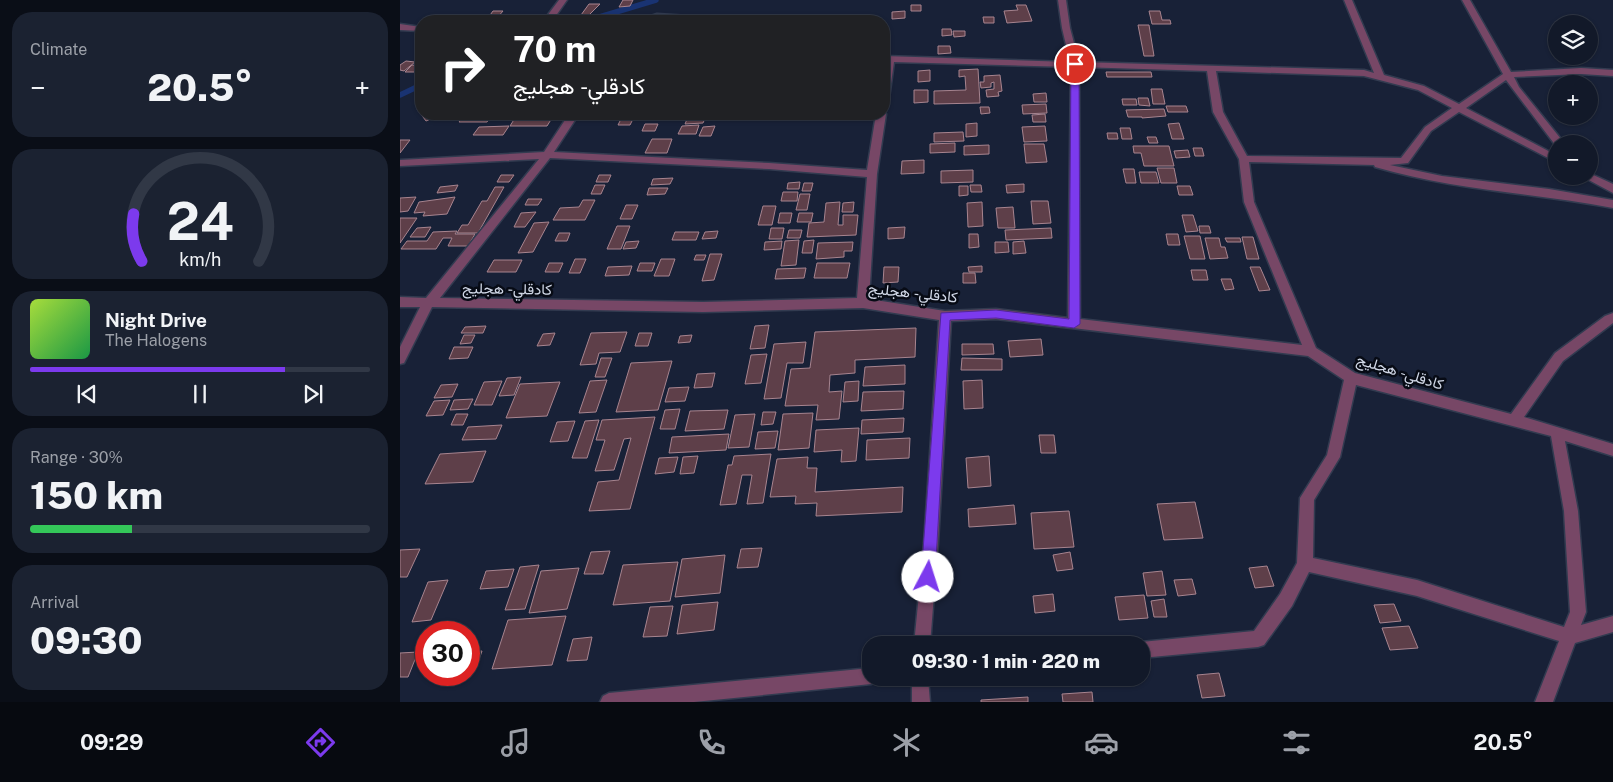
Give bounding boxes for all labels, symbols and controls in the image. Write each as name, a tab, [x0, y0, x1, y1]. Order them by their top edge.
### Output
map controls	[1548, 15, 1598, 185]
button: layers	[1548, 15, 1598, 65]
text: 70 m	[513, 29, 596, 70]
icon: right	[430, 35, 495, 100]
text: Climate	[30, 40, 87, 59]
pin	[1054, 43, 1096, 85]
icon: arrive	[1061, 50, 1089, 78]
text: 20.5°	[147, 65, 253, 110]
text: −	[30, 71, 46, 104]
text: +	[354, 71, 370, 104]
text: كادقلي - هجليج	[513, 73, 645, 99]
button: +	[1548, 75, 1598, 125]
button: −	[1548, 135, 1598, 185]
text: 24	[166, 191, 234, 252]
text: km/h	[179, 249, 221, 270]
street label: كادقلي - هجليج	[462, 279, 552, 303]
street label: كادقلي - هجليج	[867, 279, 959, 311]
text: Night Drive	[105, 309, 207, 331]
text: The Halogens	[105, 331, 207, 350]
street label: كادقلي - هجليج	[1353, 350, 1446, 398]
icon: previous	[73, 380, 101, 408]
icon: pause	[186, 380, 214, 408]
icon: next	[299, 380, 327, 408]
text: Range · 30%	[30, 448, 123, 467]
text: 150 km	[30, 473, 163, 518]
position arrow	[901, 550, 953, 602]
text: Arrival	[30, 593, 79, 612]
text: 09:30	[30, 618, 143, 663]
speed limit sign: 30	[415, 621, 480, 686]
text: 09:30 · 1 min · 220 m	[912, 650, 1100, 672]
icon: directions	[303, 725, 338, 760]
icon: music	[498, 725, 533, 760]
icon: phone	[694, 725, 729, 760]
icon: climate	[889, 725, 924, 760]
icon: car	[1084, 725, 1119, 760]
icon: filters	[1279, 725, 1314, 760]
text: 09:29	[80, 729, 143, 755]
text: 20.5°	[1474, 729, 1533, 755]

